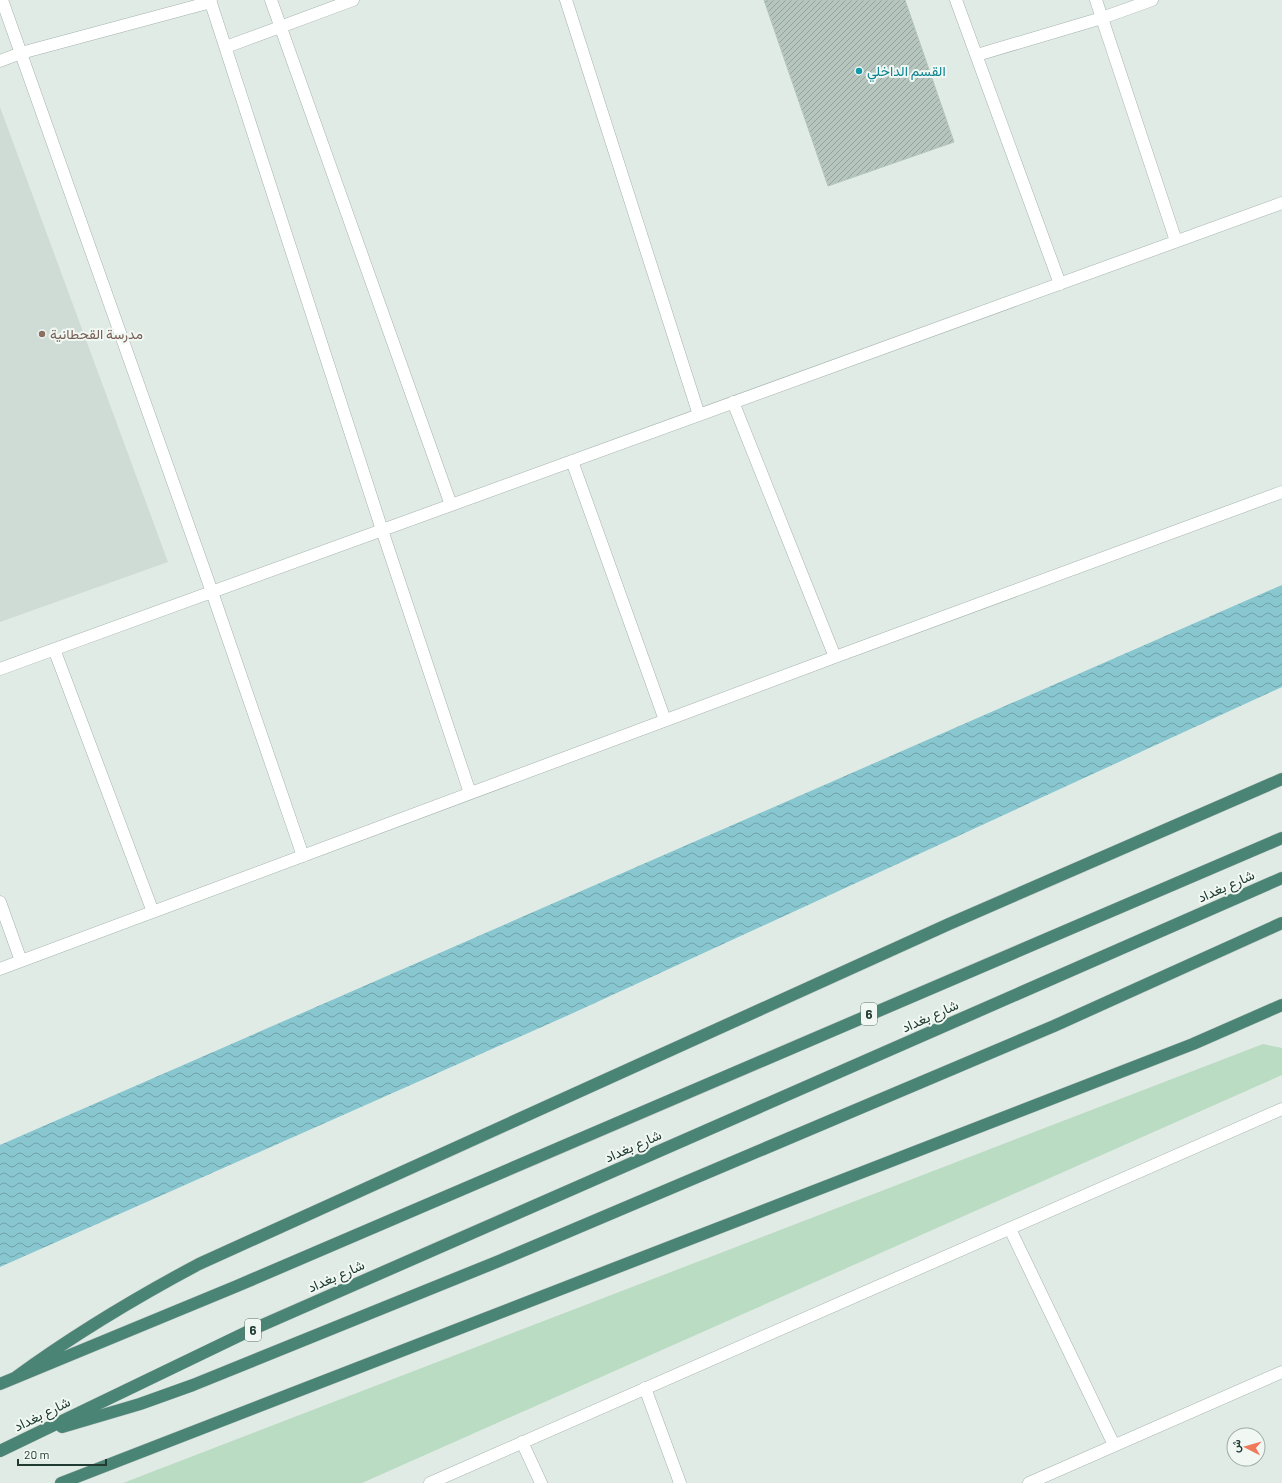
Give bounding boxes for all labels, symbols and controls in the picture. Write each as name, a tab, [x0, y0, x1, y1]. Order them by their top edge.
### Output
place label: القسم الداخلي	[867, 62, 946, 83]
marker: القسم الداخلي	[854, 66, 864, 76]
place label: مدرسة القحطانية	[50, 325, 143, 343]
marker: مدرسة القحطانية	[37, 329, 47, 339]
street label: شارع بغداد	[1195, 865, 1258, 908]
street label: شارع بغداد	[899, 995, 962, 1038]
road number: 6	[861, 1003, 877, 1025]
street label: شارع بغداد	[602, 1125, 665, 1168]
street label: شارع بغداد	[305, 1255, 368, 1298]
road number: 6	[245, 1319, 261, 1341]
street label: شارع بغداد	[11, 1393, 74, 1437]
north arrow	[1226, 1427, 1266, 1467]
text: ش	[1228, 1439, 1244, 1453]
scale bar	[18, 1441, 106, 1467]
text: 20 m	[24, 1447, 50, 1461]

